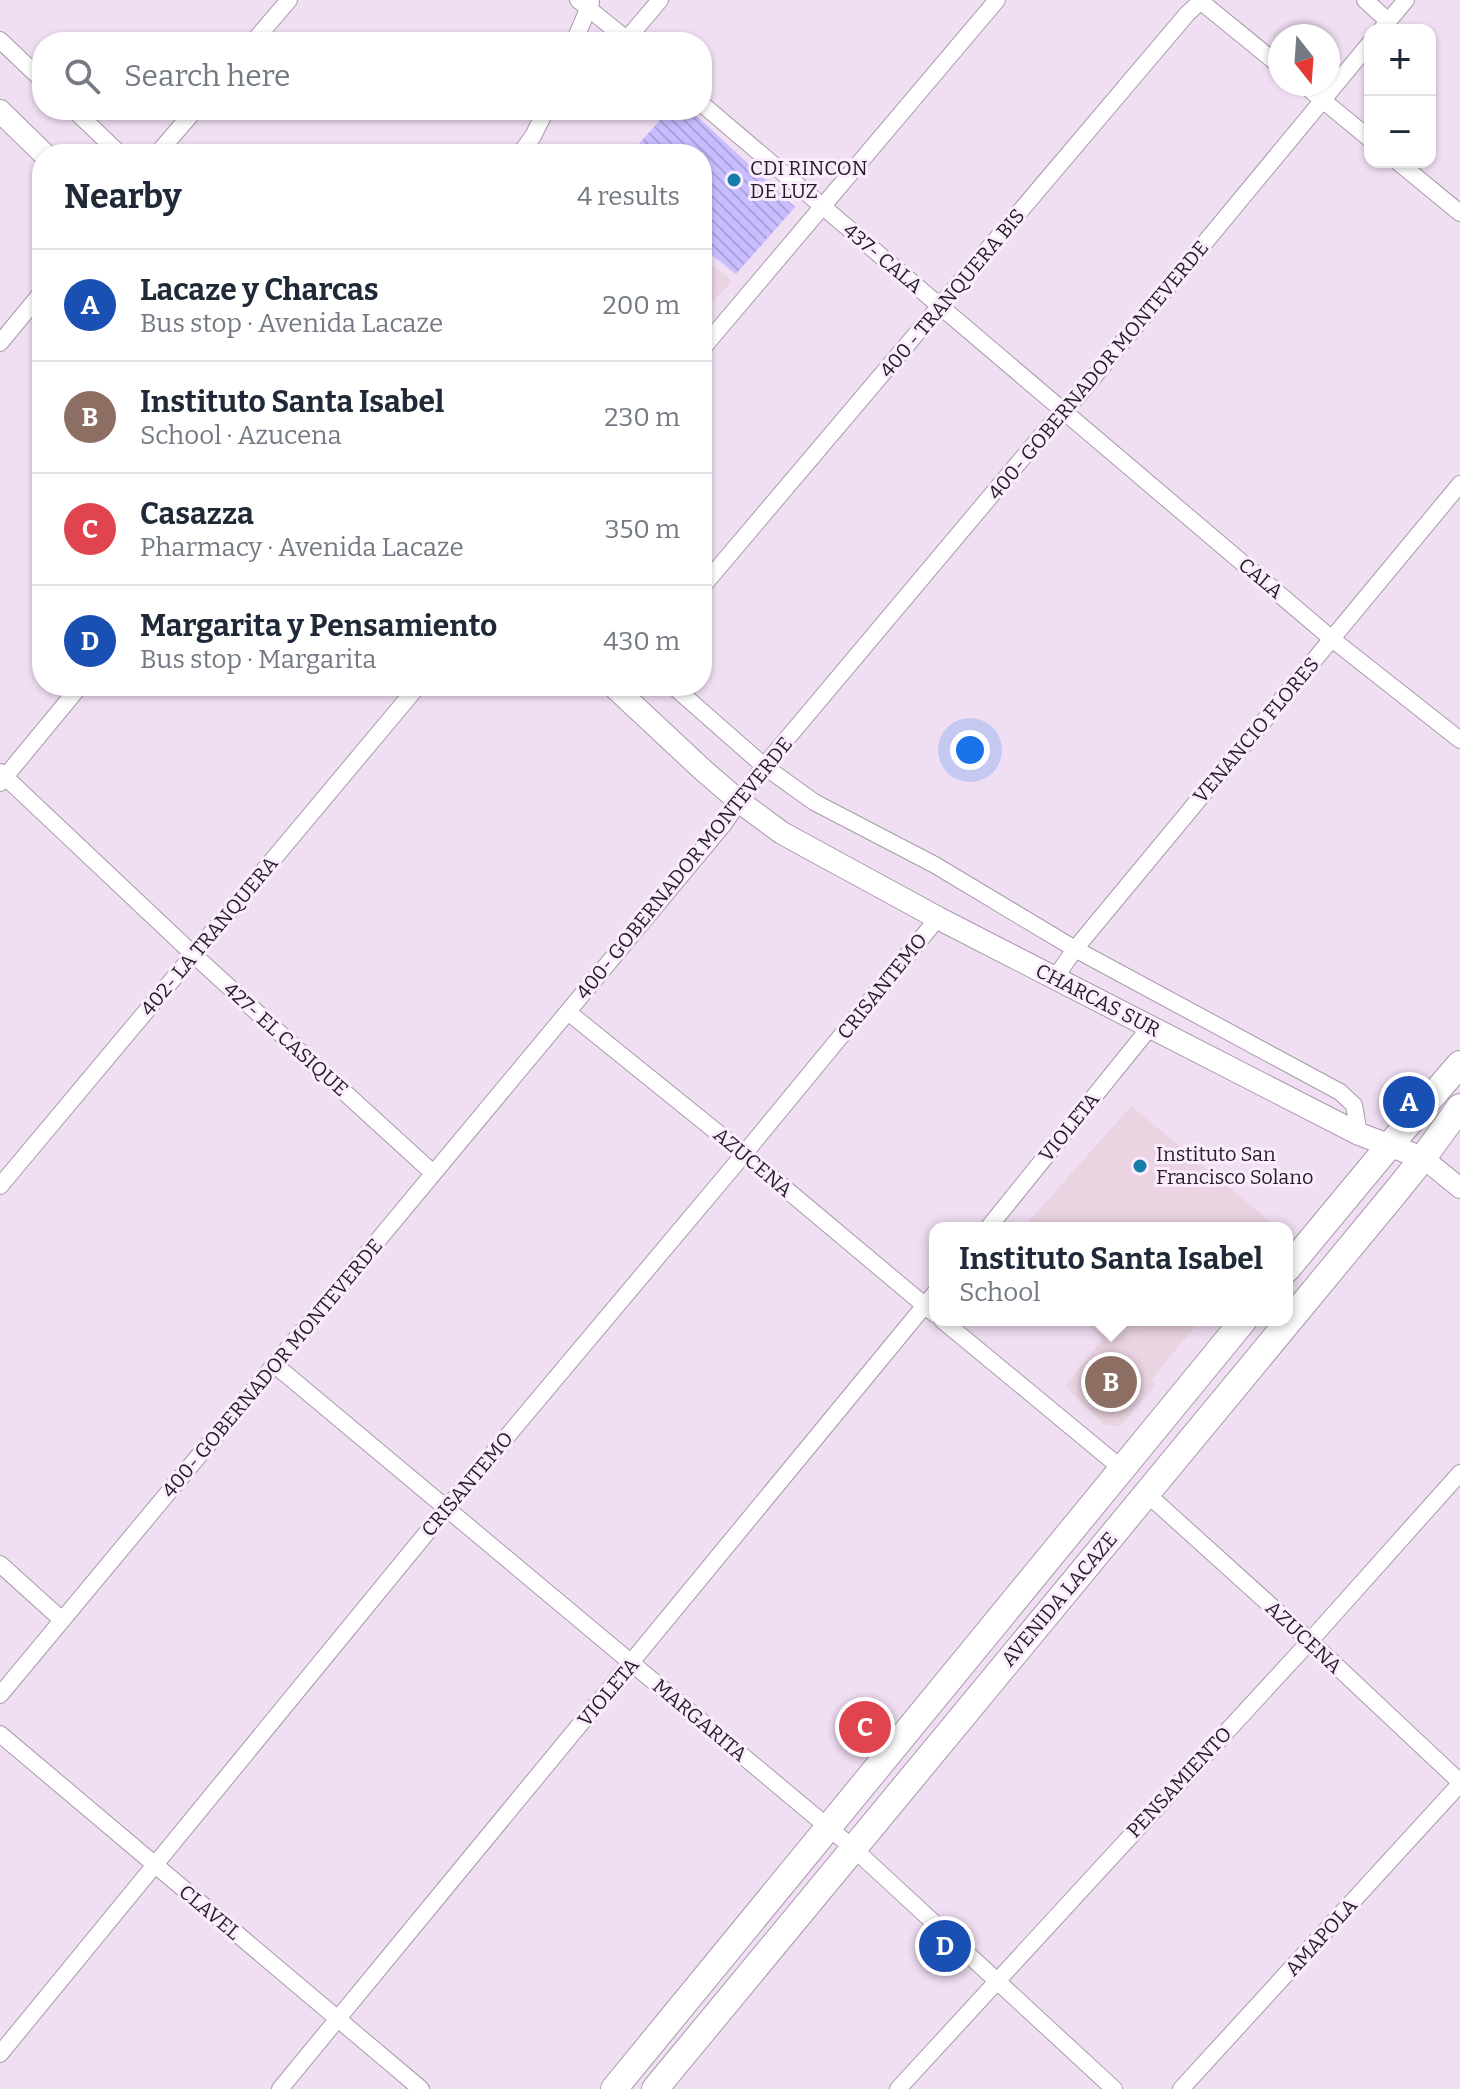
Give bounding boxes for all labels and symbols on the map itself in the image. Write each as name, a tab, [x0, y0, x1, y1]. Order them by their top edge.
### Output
north arrow	[1268, 24, 1340, 96]
place label: CDI RINCON DE LUZ	[750, 156, 868, 203]
marker: CDI RINCON DE LUZ	[725, 171, 743, 189]
street label: 400 - TRANQUERA BIS	[875, 204, 1029, 382]
street label: 437- CALA	[838, 218, 928, 299]
street label: 400- GOBERNADOR MONTEVERDE	[983, 236, 1213, 504]
street label: CALA	[1234, 553, 1289, 604]
street label: VENANCIO FLORES	[1188, 652, 1324, 808]
your location	[950, 730, 990, 770]
street label: 400- GOBERNADOR MONTEVERDE	[571, 732, 797, 1004]
street label: 402- LA TRANQUERA	[135, 851, 283, 1020]
street label: CRISANTEMO	[832, 928, 932, 1044]
street label: CHARCAS SUR	[1032, 958, 1164, 1042]
street label: 427- EL CASIQUE	[219, 977, 353, 1101]
pin: A	[1383, 1072, 1435, 1132]
street label: VIOLETA	[1034, 1087, 1105, 1166]
street label: AZUCENA	[709, 1122, 798, 1202]
place label: Instituto San Francisco Solano	[1156, 1142, 1313, 1189]
marker: Instituto San Francisco Solano	[1131, 1157, 1149, 1175]
street label: 400- GOBERNADOR MONTEVERDE	[157, 1234, 387, 1502]
pin: B	[1085, 1352, 1137, 1412]
street label: CRISANTEMO	[416, 1427, 518, 1541]
street label: AVENIDA LACAZE	[996, 1527, 1122, 1671]
street label: AZUCENA	[1261, 1596, 1348, 1679]
street label: VIOLETA	[572, 1652, 644, 1731]
street label: MARGARITA	[648, 1674, 753, 1767]
pin: C	[839, 1697, 891, 1757]
street label: PENSAMIENTO	[1121, 1722, 1237, 1842]
street label: CLAVEL	[174, 1879, 246, 1945]
street label: AMAPOLA	[1280, 1893, 1363, 1981]
pin: D	[919, 1916, 971, 1976]

